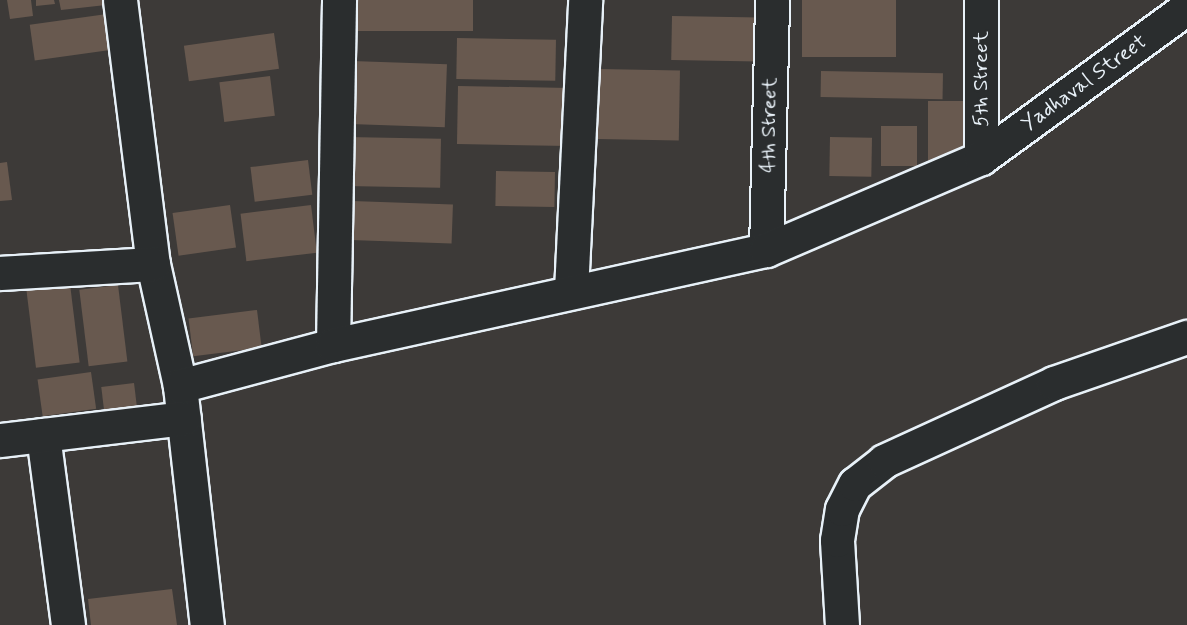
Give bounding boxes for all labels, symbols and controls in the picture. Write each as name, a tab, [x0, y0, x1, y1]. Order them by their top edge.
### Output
street label: Yadhaval Street	[1017, 29, 1151, 137]
street label: 5th Street	[968, 31, 994, 127]
street label: 4th Street	[756, 77, 782, 173]

